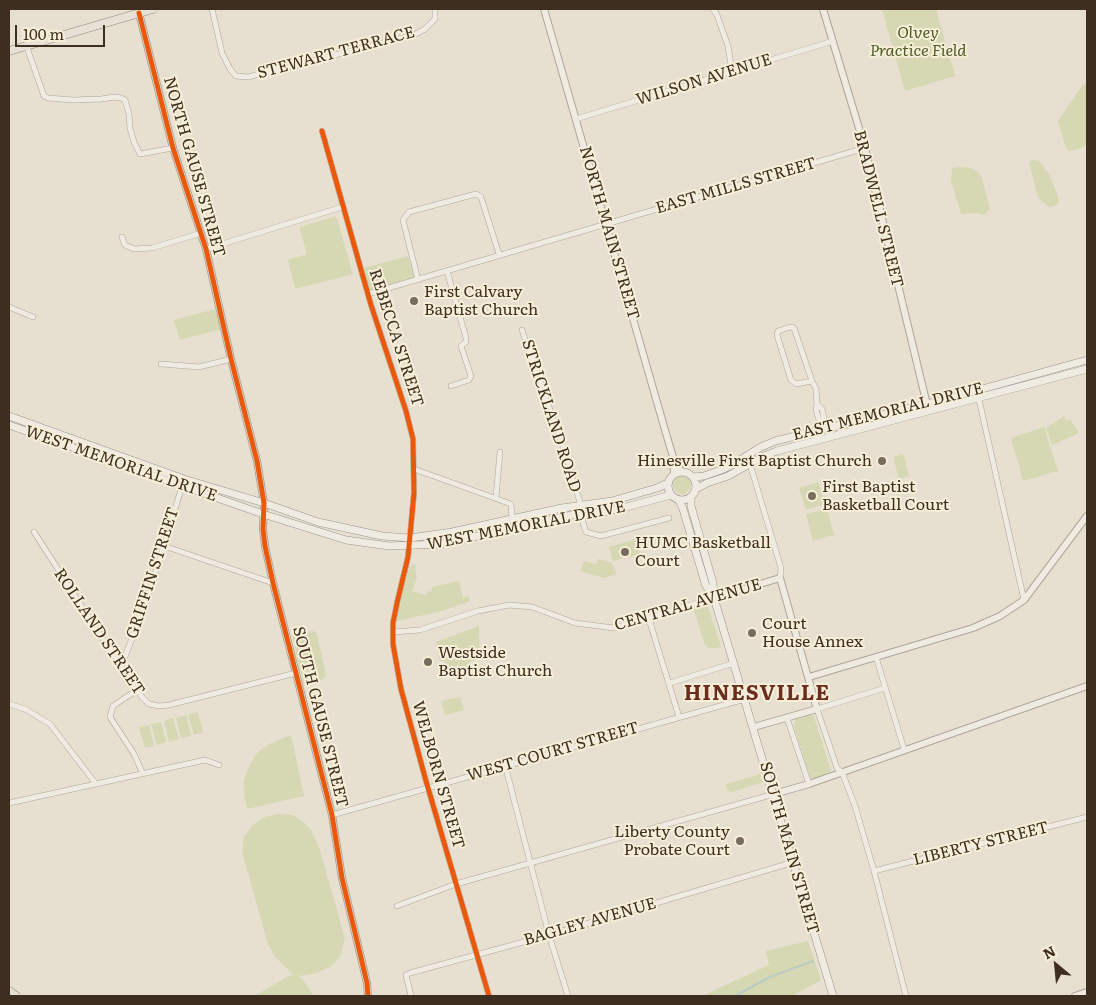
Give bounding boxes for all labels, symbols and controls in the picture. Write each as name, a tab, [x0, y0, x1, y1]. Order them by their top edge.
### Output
scale bar	[18, 15, 108, 47]
text: 100 m	[23, 22, 64, 45]
street label: STEWART TERRACE	[255, 23, 417, 83]
park label: Olvey Practice Field	[870, 23, 966, 61]
street label: WILSON AVENUE	[634, 50, 774, 110]
street label: NORTH GAUSE STREET	[159, 74, 229, 260]
street label: BRADWELL STREET	[849, 128, 907, 290]
street label: NORTH MAIN STREET	[575, 144, 643, 322]
street label: EAST MILLS STREET	[653, 154, 819, 218]
street label: REBECCA STREET	[365, 267, 427, 409]
place label: First Calvary Baptist Church	[424, 282, 538, 320]
marker: First Calvary Baptist Church	[408, 295, 420, 307]
street label: STRICKLAND ROAD	[517, 337, 585, 495]
street label: EAST MEMORIAL DRIVE	[791, 379, 985, 445]
street label: WEST MEMORIAL DRIVE	[22, 422, 220, 506]
place label: Hinesville First Baptist Church	[637, 451, 872, 471]
marker: Hinesville First Baptist Church	[876, 455, 888, 467]
place label: First Baptist Basketball Court	[822, 477, 949, 515]
marker: First Baptist Basketball Court	[806, 490, 818, 502]
street label: WEST MEMORIAL DRIVE	[425, 497, 627, 555]
street label: GRIFFIN STREET	[123, 505, 183, 641]
place label: HUMC Basketball Court	[635, 533, 771, 571]
marker: HUMC Basketball Court	[619, 546, 631, 558]
street label: ROLLAND STREET	[50, 565, 148, 699]
street label: CENTRAL AVENUE	[612, 575, 764, 635]
place label: Court House Annex	[762, 614, 863, 652]
street label: SOUTH GAUSE STREET	[288, 624, 352, 810]
marker: Court House Annex	[746, 627, 758, 639]
place label: Westside Baptist Church	[438, 643, 552, 681]
marker: Westside Baptist Church	[422, 656, 434, 668]
district label: HINESVILLE	[682, 681, 832, 707]
street label: WELBORN STREET	[408, 699, 468, 851]
street label: WEST COURT STREET	[465, 718, 641, 786]
street label: SOUTH MAIN STREET	[755, 760, 823, 936]
street label: LIBERTY STREET	[911, 818, 1051, 870]
place label: Liberty County Probate Court	[614, 822, 730, 860]
marker: Liberty County Probate Court	[734, 835, 746, 847]
street label: BAGLEY AVENUE	[521, 894, 659, 950]
north arrow	[1031, 940, 1081, 990]
text: N	[1039, 940, 1059, 963]

